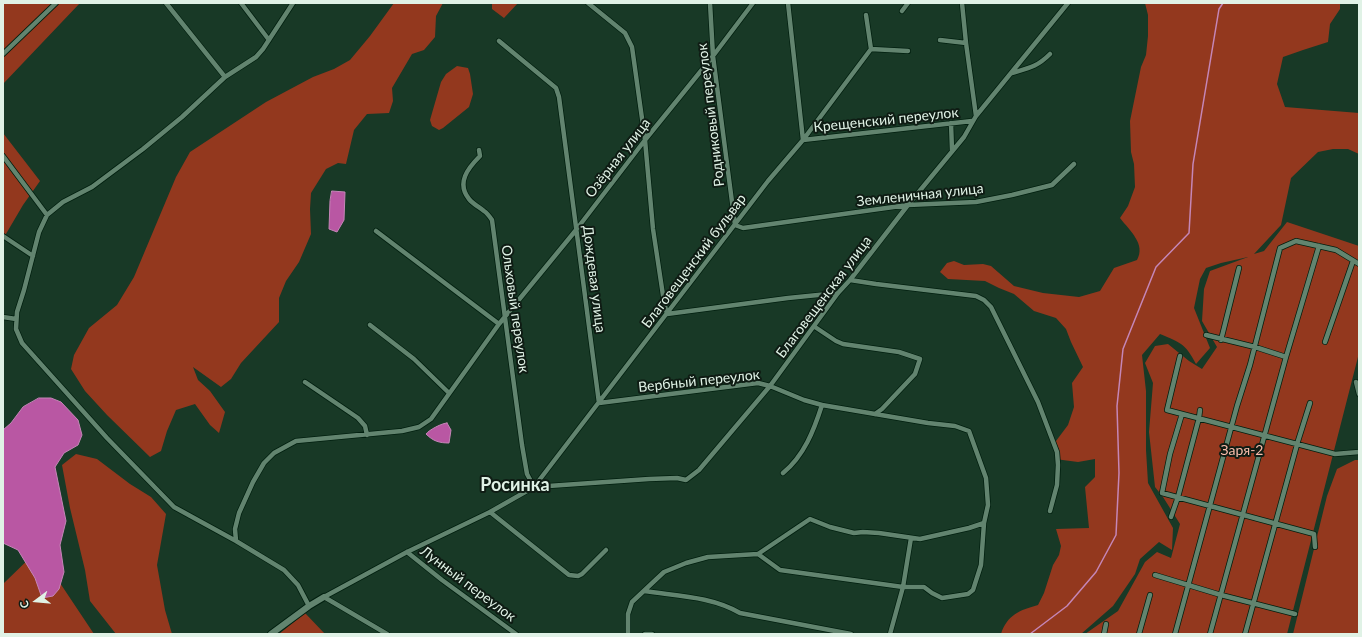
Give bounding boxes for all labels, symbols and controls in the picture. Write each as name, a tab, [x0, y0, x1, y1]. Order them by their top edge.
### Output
street label: Родниковый переулок	[694, 42, 728, 188]
street label: Крещенский переулок	[813, 104, 959, 136]
street label: Озёрная улица	[582, 115, 654, 201]
street label: Земленичная улица	[856, 180, 984, 210]
street label: Благовещенский бульвар	[638, 191, 750, 331]
street label: Дождевая улица	[579, 224, 609, 334]
street label: Благовещенская улица	[773, 233, 875, 361]
street label: Ольховый переулок	[498, 244, 532, 374]
street label: Вербный переулок	[637, 366, 761, 396]
park label: Заря-2	[1221, 442, 1263, 458]
district label: Росинка	[480, 474, 550, 496]
street label: Лунный переулок	[417, 543, 519, 625]
north arrow	[16, 581, 56, 621]
text: С	[17, 599, 31, 610]

